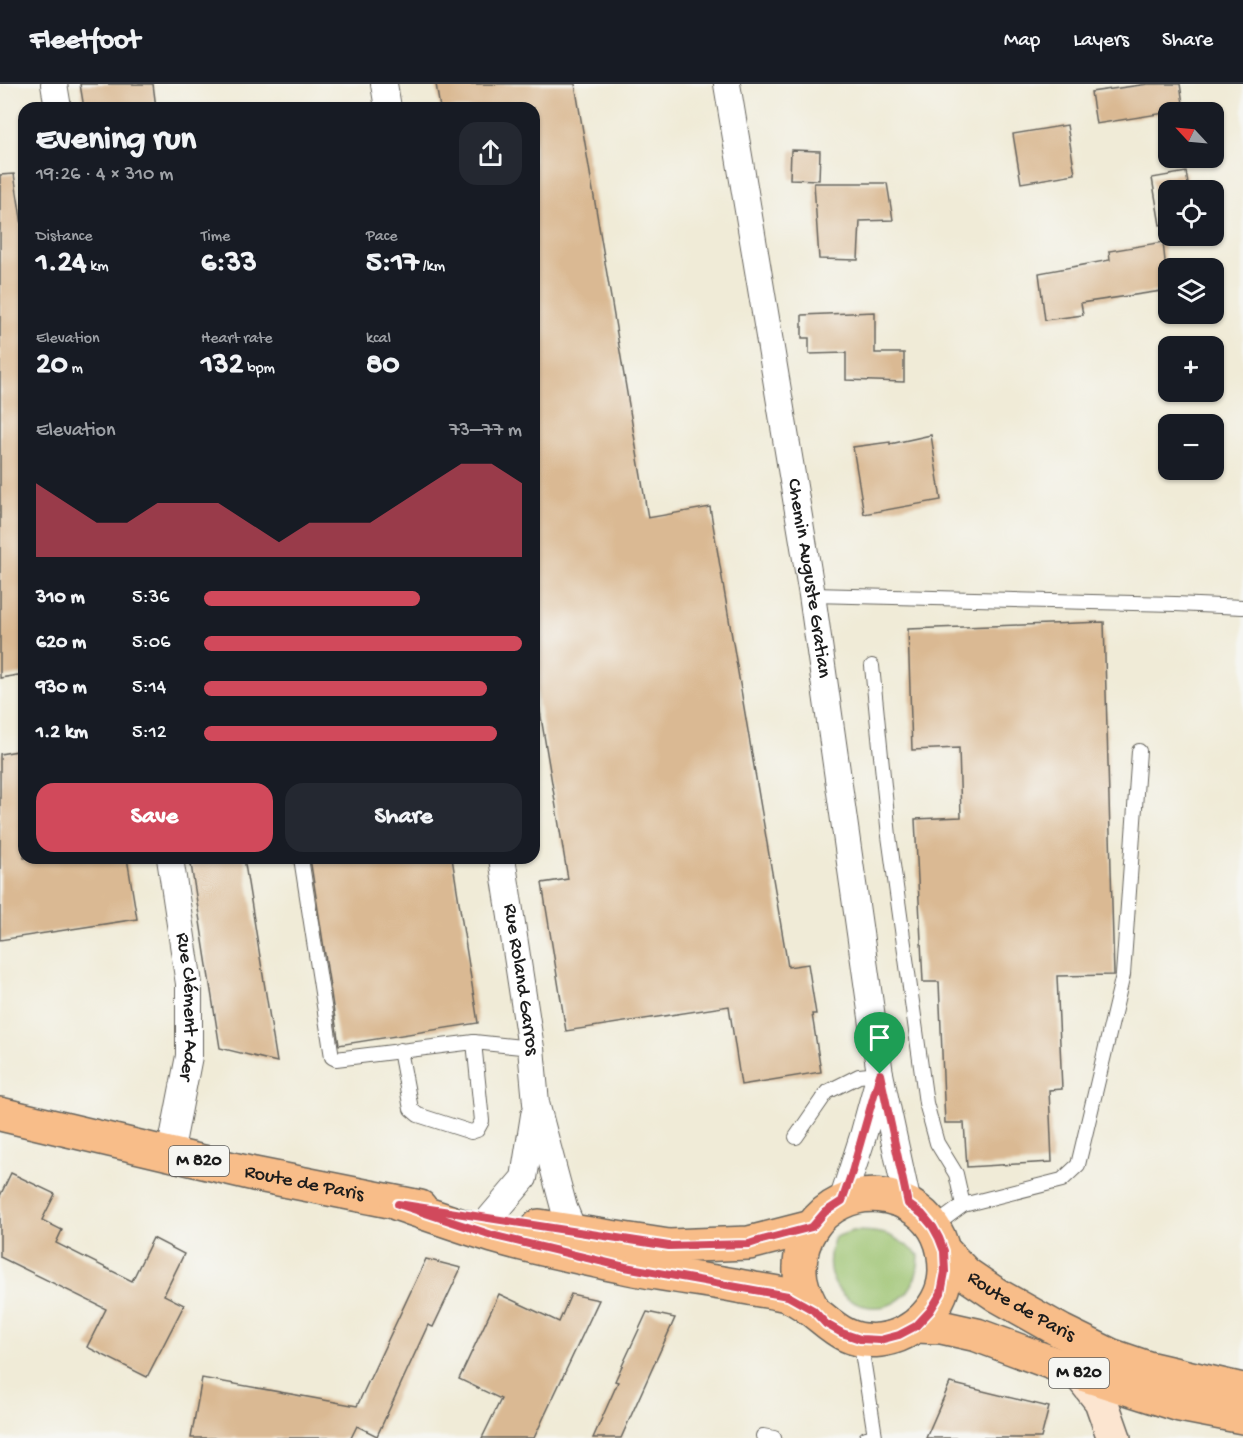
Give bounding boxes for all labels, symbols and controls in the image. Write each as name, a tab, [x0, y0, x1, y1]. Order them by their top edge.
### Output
text: Fleetfoot	[30, 25, 140, 58]
text: Map	[1004, 29, 1040, 54]
text: Layers	[1073, 29, 1129, 54]
text: Share	[1162, 29, 1213, 54]
north arrow	[1158, 102, 1224, 168]
map controls	[1158, 102, 1224, 480]
text: Evening run	[36, 122, 196, 160]
button: share	[459, 122, 522, 185]
text: 19:26 · 4 × 310 m	[36, 164, 173, 187]
button: locate	[1158, 180, 1224, 246]
text: Distance	[36, 228, 93, 247]
text: Time	[201, 228, 230, 247]
text: Pace	[366, 228, 397, 247]
text: 1.24	[36, 247, 86, 282]
text: 6:33	[201, 247, 257, 282]
text: 5:17	[366, 247, 419, 282]
text: km	[86, 258, 109, 277]
text: /km	[419, 258, 445, 277]
button: layers	[1158, 258, 1224, 324]
text: Elevation	[36, 330, 100, 349]
text: Heart rate	[201, 330, 273, 349]
text: kcal	[366, 330, 391, 349]
button: +	[1158, 336, 1224, 402]
text: 20	[36, 349, 68, 384]
text: 132	[201, 349, 243, 384]
text: 80	[366, 349, 399, 384]
text: m	[68, 360, 83, 379]
text: bpm	[243, 360, 275, 379]
button: −	[1158, 414, 1224, 480]
text: Elevation	[36, 420, 116, 443]
text: 73–77 m	[449, 420, 522, 443]
street label: Chemin Auguste Gratian	[781, 477, 835, 680]
text: 310 m	[36, 587, 85, 610]
text: 5:36	[132, 587, 169, 610]
text: 620 m	[36, 632, 86, 655]
text: 5:06	[132, 632, 170, 655]
text: 930 m	[36, 677, 87, 700]
text: 5:14	[132, 677, 166, 700]
text: 1.2 km	[36, 722, 88, 745]
text: 5:12	[132, 722, 167, 745]
button: Save	[36, 783, 273, 852]
button: Share	[285, 783, 522, 852]
street label: Rue Roland Garros	[498, 902, 543, 1057]
street label: Rue Clément Ader	[170, 931, 201, 1084]
pin	[854, 1012, 905, 1074]
icon: arrive	[863, 1021, 896, 1054]
road number: M 820	[169, 1146, 229, 1176]
street label: Route de Paris	[242, 1161, 366, 1207]
street label: Route de Paris	[962, 1266, 1079, 1348]
road number: M 820	[1049, 1358, 1109, 1388]

